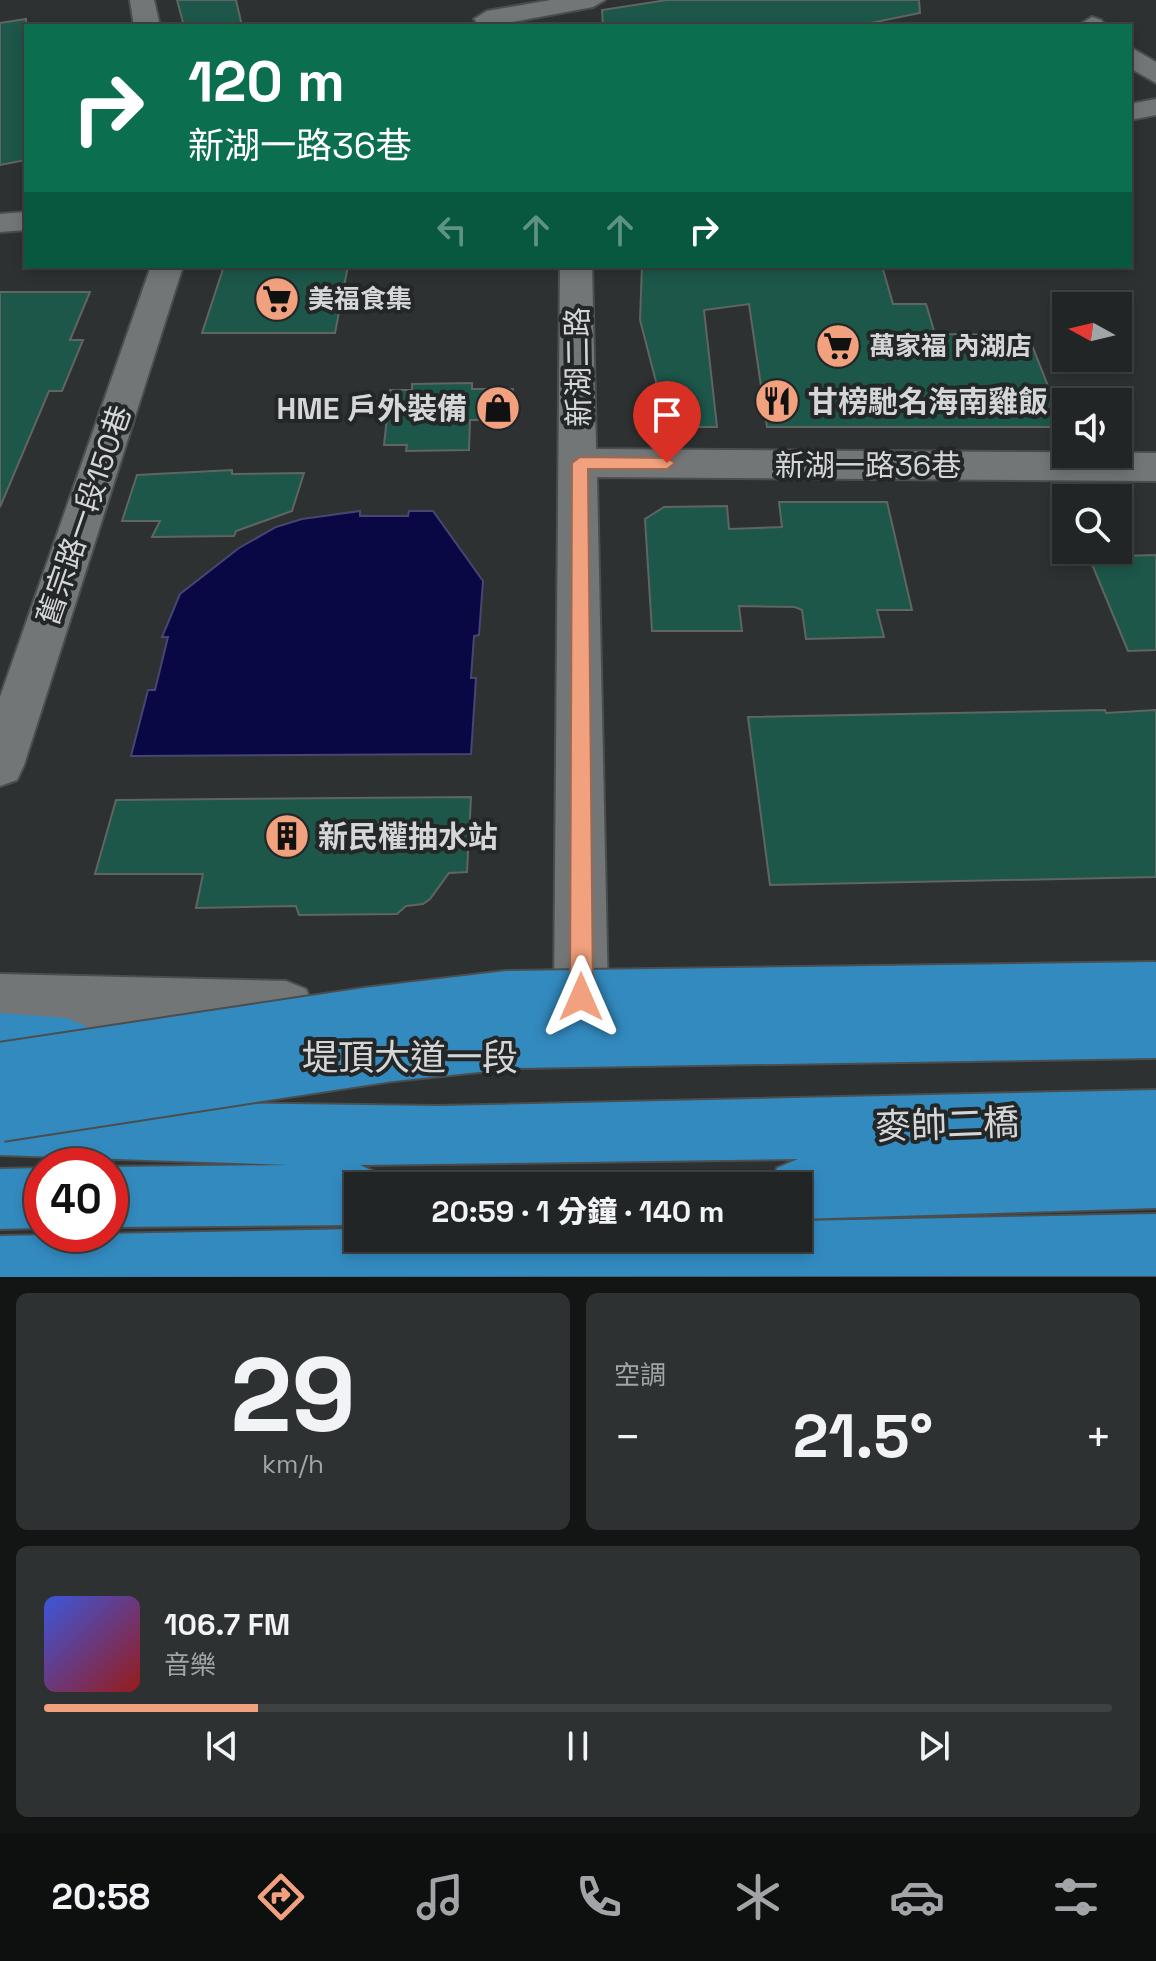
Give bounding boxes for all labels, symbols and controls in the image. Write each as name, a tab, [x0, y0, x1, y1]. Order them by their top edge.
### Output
text: 120 m	[188, 46, 345, 117]
icon: right	[56, 56, 160, 160]
text: 新湖一路36巷	[188, 123, 412, 169]
icon: left	[430, 208, 474, 252]
icon: ahead	[514, 208, 558, 252]
icon: ahead	[598, 208, 642, 252]
icon: right	[682, 208, 726, 252]
supermarket icon: 美福食集	[253, 275, 301, 323]
place label: 美福食集	[308, 282, 412, 316]
north arrow	[1052, 292, 1132, 372]
map controls	[1052, 292, 1132, 564]
street label: 新湖二路	[557, 307, 599, 427]
supermarket icon: 萬家福 內湖店	[814, 322, 862, 370]
place label: 萬家福 內湖店	[869, 329, 1032, 363]
restaurant icon: 甘榜馳名海南雞飯	[753, 377, 801, 425]
pin	[633, 381, 701, 463]
place label: 甘榜馳名海南雞飯	[808, 382, 1048, 421]
shop icon: HME 戶外裝備	[474, 384, 522, 432]
button: sound	[1052, 388, 1132, 468]
place label: HME 戶外裝備	[277, 389, 467, 428]
icon: arrive	[645, 393, 689, 437]
street label: 舊宗路一段150巷	[28, 400, 140, 630]
street label: 新湖一路36巷	[775, 446, 961, 485]
button: search	[1052, 484, 1132, 564]
building icon: 新民權抽水站	[263, 812, 311, 860]
place label: 新民權抽水站	[318, 817, 498, 856]
position arrow	[539, 955, 623, 1039]
street label: 堤頂大道一段	[302, 1035, 518, 1081]
street label: 麥帥二橋	[874, 1100, 1020, 1150]
speed limit sign: 40	[24, 1148, 128, 1252]
text: 20:59 · 1 分鐘 · 140 m	[432, 1192, 724, 1231]
text: 29	[230, 1329, 356, 1461]
text: 空調	[614, 1358, 666, 1392]
text: 21.5°	[793, 1398, 933, 1475]
text: −	[614, 1409, 641, 1465]
text: +	[1085, 1409, 1112, 1465]
text: km/h	[262, 1447, 324, 1481]
text: 106.7 FM	[164, 1605, 290, 1644]
text: 音樂	[164, 1648, 216, 1682]
icon: previous	[200, 1724, 244, 1768]
icon: pause	[556, 1724, 600, 1768]
icon: next	[912, 1724, 956, 1768]
icon: directions	[253, 1869, 309, 1925]
icon: music	[412, 1869, 468, 1925]
icon: phone	[571, 1869, 627, 1925]
icon: climate	[730, 1869, 786, 1925]
icon: car	[889, 1869, 945, 1925]
icon: filters	[1048, 1869, 1104, 1925]
text: 20:58	[52, 1874, 150, 1920]

